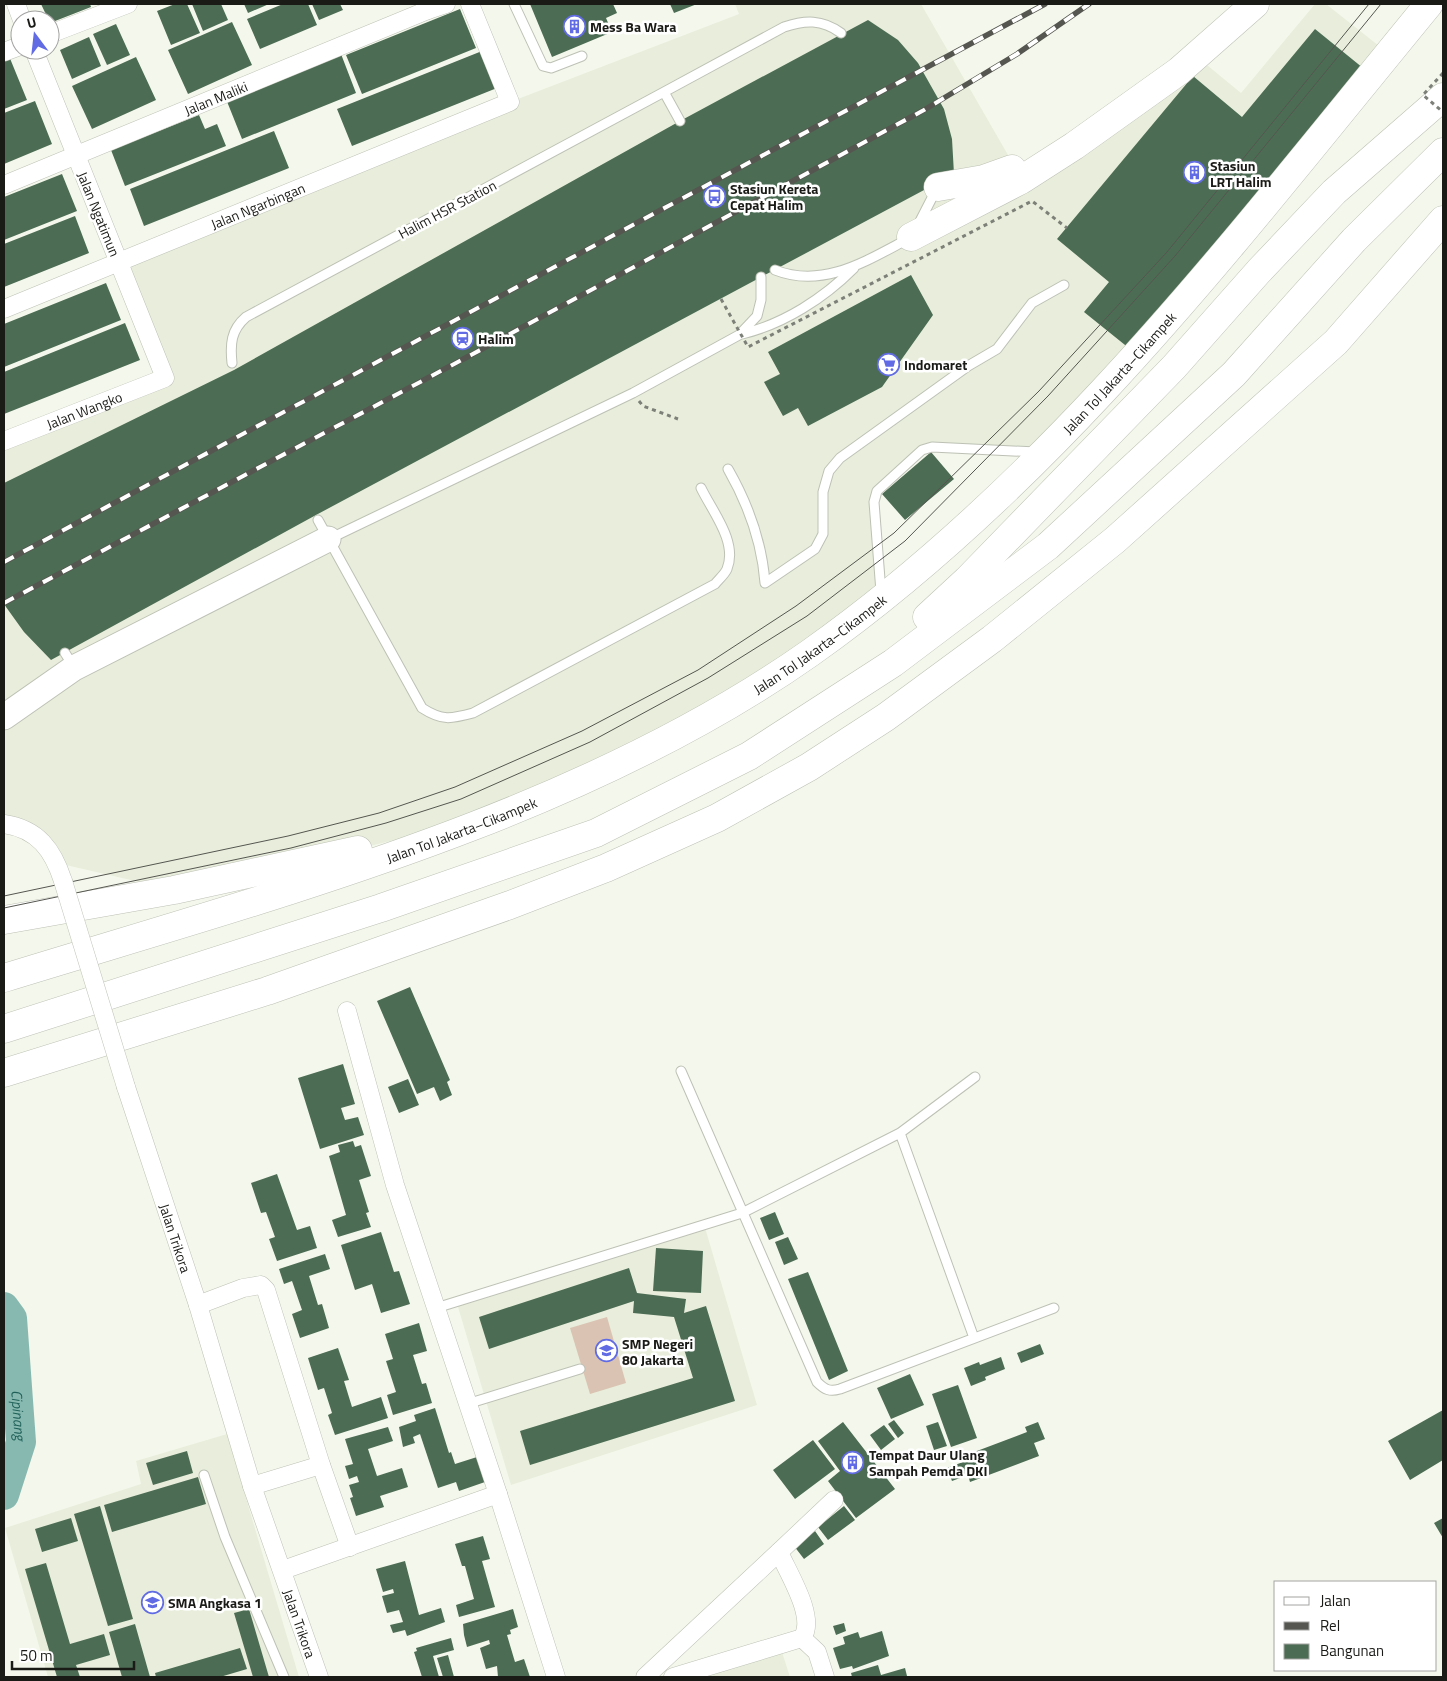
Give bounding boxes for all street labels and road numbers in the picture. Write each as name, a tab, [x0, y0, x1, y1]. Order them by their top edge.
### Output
street label: Jalan Maliki	[181, 75, 251, 120]
street label: Jalan Ngatimun	[72, 168, 126, 260]
street label: Halim HSR Station	[394, 174, 500, 244]
street label: Jalan Ngarbingan	[207, 177, 308, 234]
street label: Jalan Tol Jakarta–Cikampek	[1057, 307, 1181, 438]
street label: Jalan Wangko	[43, 385, 125, 434]
street label: Jalan Tol Jakarta–Cikampek	[749, 589, 891, 699]
street label: Jalan Tol Jakarta–Cikampek	[383, 791, 540, 868]
street label: Jalan Trikora	[155, 1201, 197, 1275]
street label: Jalan Trikora	[278, 1586, 322, 1661]

